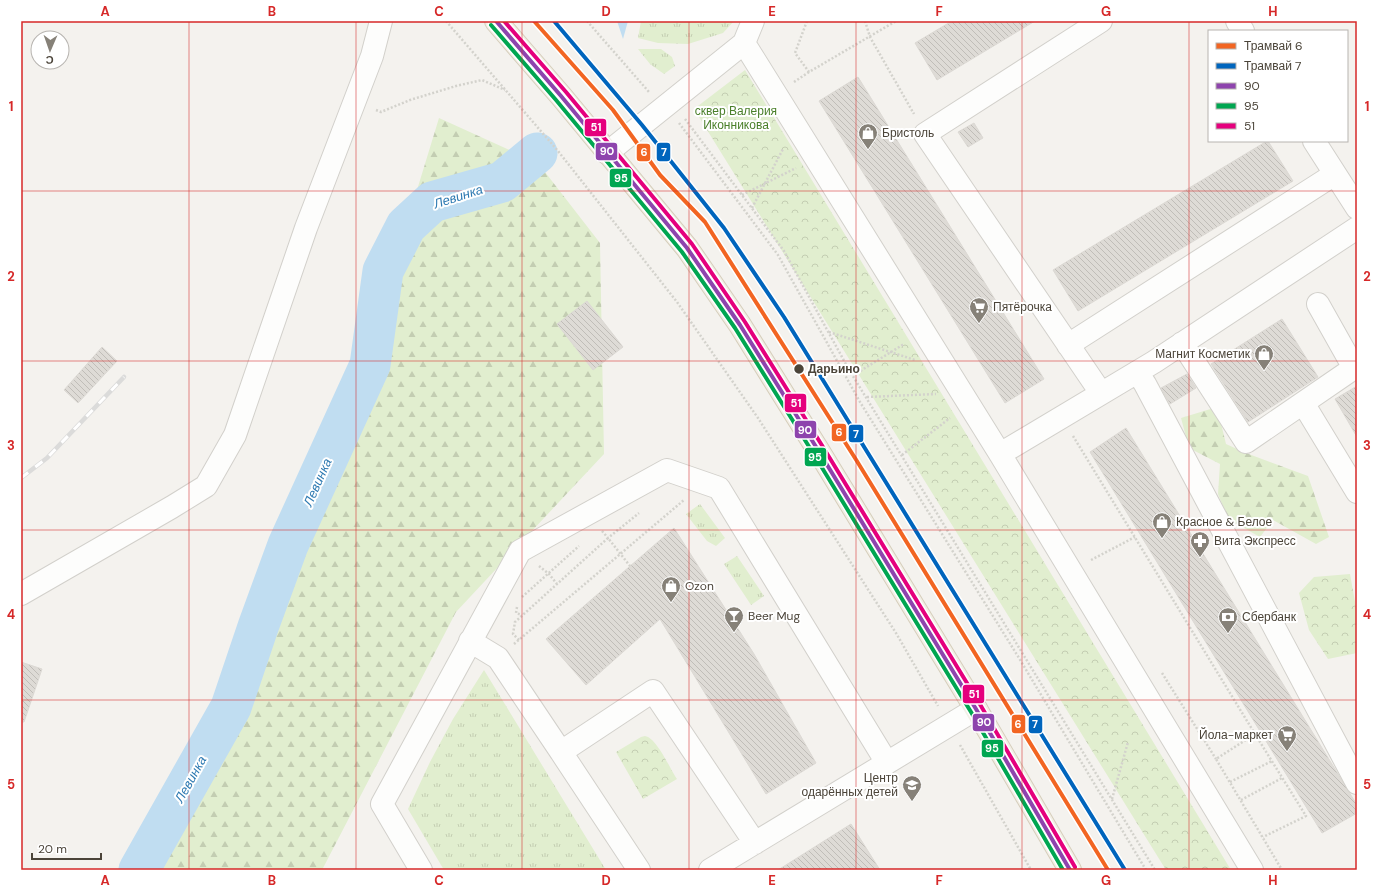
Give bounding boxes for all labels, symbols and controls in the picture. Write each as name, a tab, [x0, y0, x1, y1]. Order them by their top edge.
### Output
text: A	[100, 3, 110, 20]
text: B	[268, 3, 276, 20]
text: C	[434, 3, 444, 20]
text: D	[601, 3, 611, 20]
text: E	[768, 3, 776, 20]
text: F	[935, 3, 943, 20]
text: G	[1101, 3, 1111, 20]
text: H	[1268, 3, 1278, 20]
north arrow	[30, 30, 70, 70]
legend	[1208, 30, 1348, 142]
text: Трамвай 6	[1244, 38, 1303, 54]
text: С	[45, 53, 54, 67]
text: Трамвай 7	[1244, 58, 1301, 74]
text: 90	[1244, 78, 1260, 94]
text: 1	[9, 98, 13, 115]
text: 95	[1244, 98, 1259, 114]
text: 1	[1365, 98, 1369, 115]
park label: сквер Валерия Иконникова	[695, 103, 777, 133]
line badge: 51	[584, 118, 607, 137]
text: 51	[1244, 118, 1255, 134]
text: 51	[591, 120, 601, 134]
shop icon: Бристоль	[857, 122, 879, 150]
place label: Бристоль	[882, 125, 934, 141]
line badge: 90	[595, 142, 618, 161]
line badge: 7	[656, 142, 671, 162]
line badge: 6	[636, 143, 651, 162]
text: 90	[600, 144, 615, 158]
text: 6	[641, 145, 648, 159]
text: 7	[661, 145, 667, 159]
line badge: 95	[609, 168, 632, 188]
text: 95	[614, 171, 628, 185]
water label: Левинка	[430, 181, 485, 213]
text: 2	[7, 268, 15, 285]
text: 2	[1363, 268, 1371, 285]
supermarket icon: Пятёрочка	[968, 296, 990, 324]
place label: Пятёрочка	[993, 299, 1052, 315]
shop icon: Магнит Косметик	[1253, 343, 1275, 371]
place label: Магнит Косметик	[1155, 346, 1251, 362]
place label: Дарьино	[808, 361, 860, 377]
marker: Дарьино	[792, 362, 806, 376]
line badge: 51	[784, 393, 807, 413]
text: 51	[791, 396, 801, 410]
line badge: 90	[794, 420, 817, 439]
text: 90	[798, 423, 813, 437]
line badge: 6	[831, 423, 847, 442]
line badge: 7	[848, 424, 864, 443]
text: 6	[836, 425, 843, 439]
text: 7	[853, 427, 859, 441]
text: 3	[7, 437, 15, 454]
text: 3	[1363, 437, 1371, 454]
line badge: 95	[804, 447, 827, 467]
text: 95	[808, 450, 822, 464]
water label: Левинка	[299, 456, 336, 510]
shop icon: Красное & Белое	[1151, 511, 1173, 539]
place label: Красное & Белое	[1176, 514, 1272, 530]
pharmacy icon: Вита Экспресс	[1189, 530, 1211, 558]
place label: Вита Экспресс	[1214, 533, 1296, 549]
shop icon: Ozon	[660, 575, 682, 603]
place label: Ozon	[685, 578, 714, 594]
bar icon: Beer Mug	[723, 605, 745, 633]
text: 4	[7, 606, 15, 623]
bank icon: Сбербанк	[1217, 606, 1239, 634]
text: 4	[1363, 606, 1371, 623]
place label: Beer Mug	[748, 608, 800, 624]
place label: Сбербанк	[1242, 609, 1297, 625]
line badge: 51	[962, 684, 985, 704]
text: 51	[969, 687, 979, 701]
line badge: 90	[972, 713, 995, 732]
line badge: 6	[1011, 714, 1026, 734]
text: 90	[977, 715, 992, 729]
line badge: 7	[1028, 715, 1043, 734]
text: 6	[1015, 717, 1022, 731]
text: 7	[1032, 717, 1038, 731]
supermarket icon: Йола-маркет	[1276, 724, 1298, 752]
place label: Йола-маркет	[1199, 727, 1273, 743]
line badge: 95	[981, 739, 1004, 758]
text: 95	[985, 741, 999, 755]
water label: Левинка	[170, 753, 210, 806]
place label: Центр одарённых детей	[801, 770, 898, 800]
school or university icon: Центр одарённых детей	[901, 774, 923, 802]
text: 5	[7, 776, 15, 793]
text: 5	[1363, 776, 1371, 793]
scale bar	[32, 835, 101, 861]
text: 20 m	[38, 841, 67, 857]
text: A	[100, 872, 110, 889]
text: B	[268, 872, 276, 889]
text: C	[434, 872, 444, 889]
text: D	[601, 872, 611, 889]
text: E	[768, 872, 776, 889]
text: F	[935, 872, 943, 889]
text: G	[1101, 872, 1111, 889]
text: H	[1268, 872, 1278, 889]

